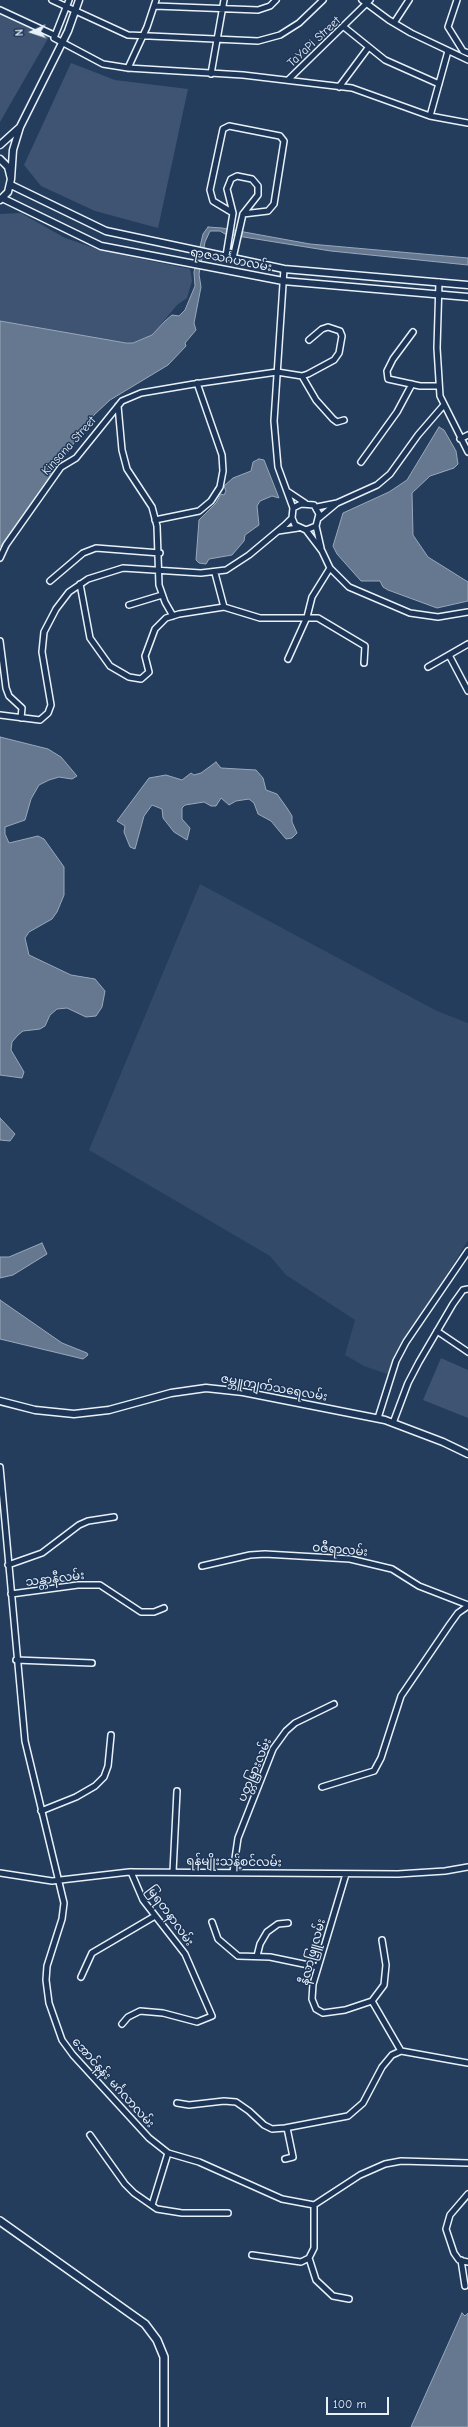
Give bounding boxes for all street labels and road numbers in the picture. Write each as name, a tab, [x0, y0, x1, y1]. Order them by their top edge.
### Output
street label: TaYaPi Street	[284, 14, 344, 70]
street label: ရာဇသင်္ဂဟလမ်း	[189, 245, 273, 275]
street label: Kinsana Street	[39, 414, 99, 478]
street label: ဇမ္ဘူကျက်သရေလမ်း	[220, 1372, 328, 1404]
street label: ဝဇီရာလမ်း	[312, 1540, 368, 1560]
street label: သန္တာနီလမ်း	[25, 1568, 85, 1590]
street label: ပတ္တမြားလမ်း	[235, 1736, 275, 1804]
street label: ရန်မျိုးသန့်စင်လမ်း	[186, 1854, 282, 1870]
street label: မြရတနာလမ်း	[143, 1883, 197, 1949]
street label: နီလာဖြူလမ်း	[297, 1917, 329, 1987]
street label: အောင်နန်း မင်္ဂလာလမ်း	[69, 2035, 157, 2131]

